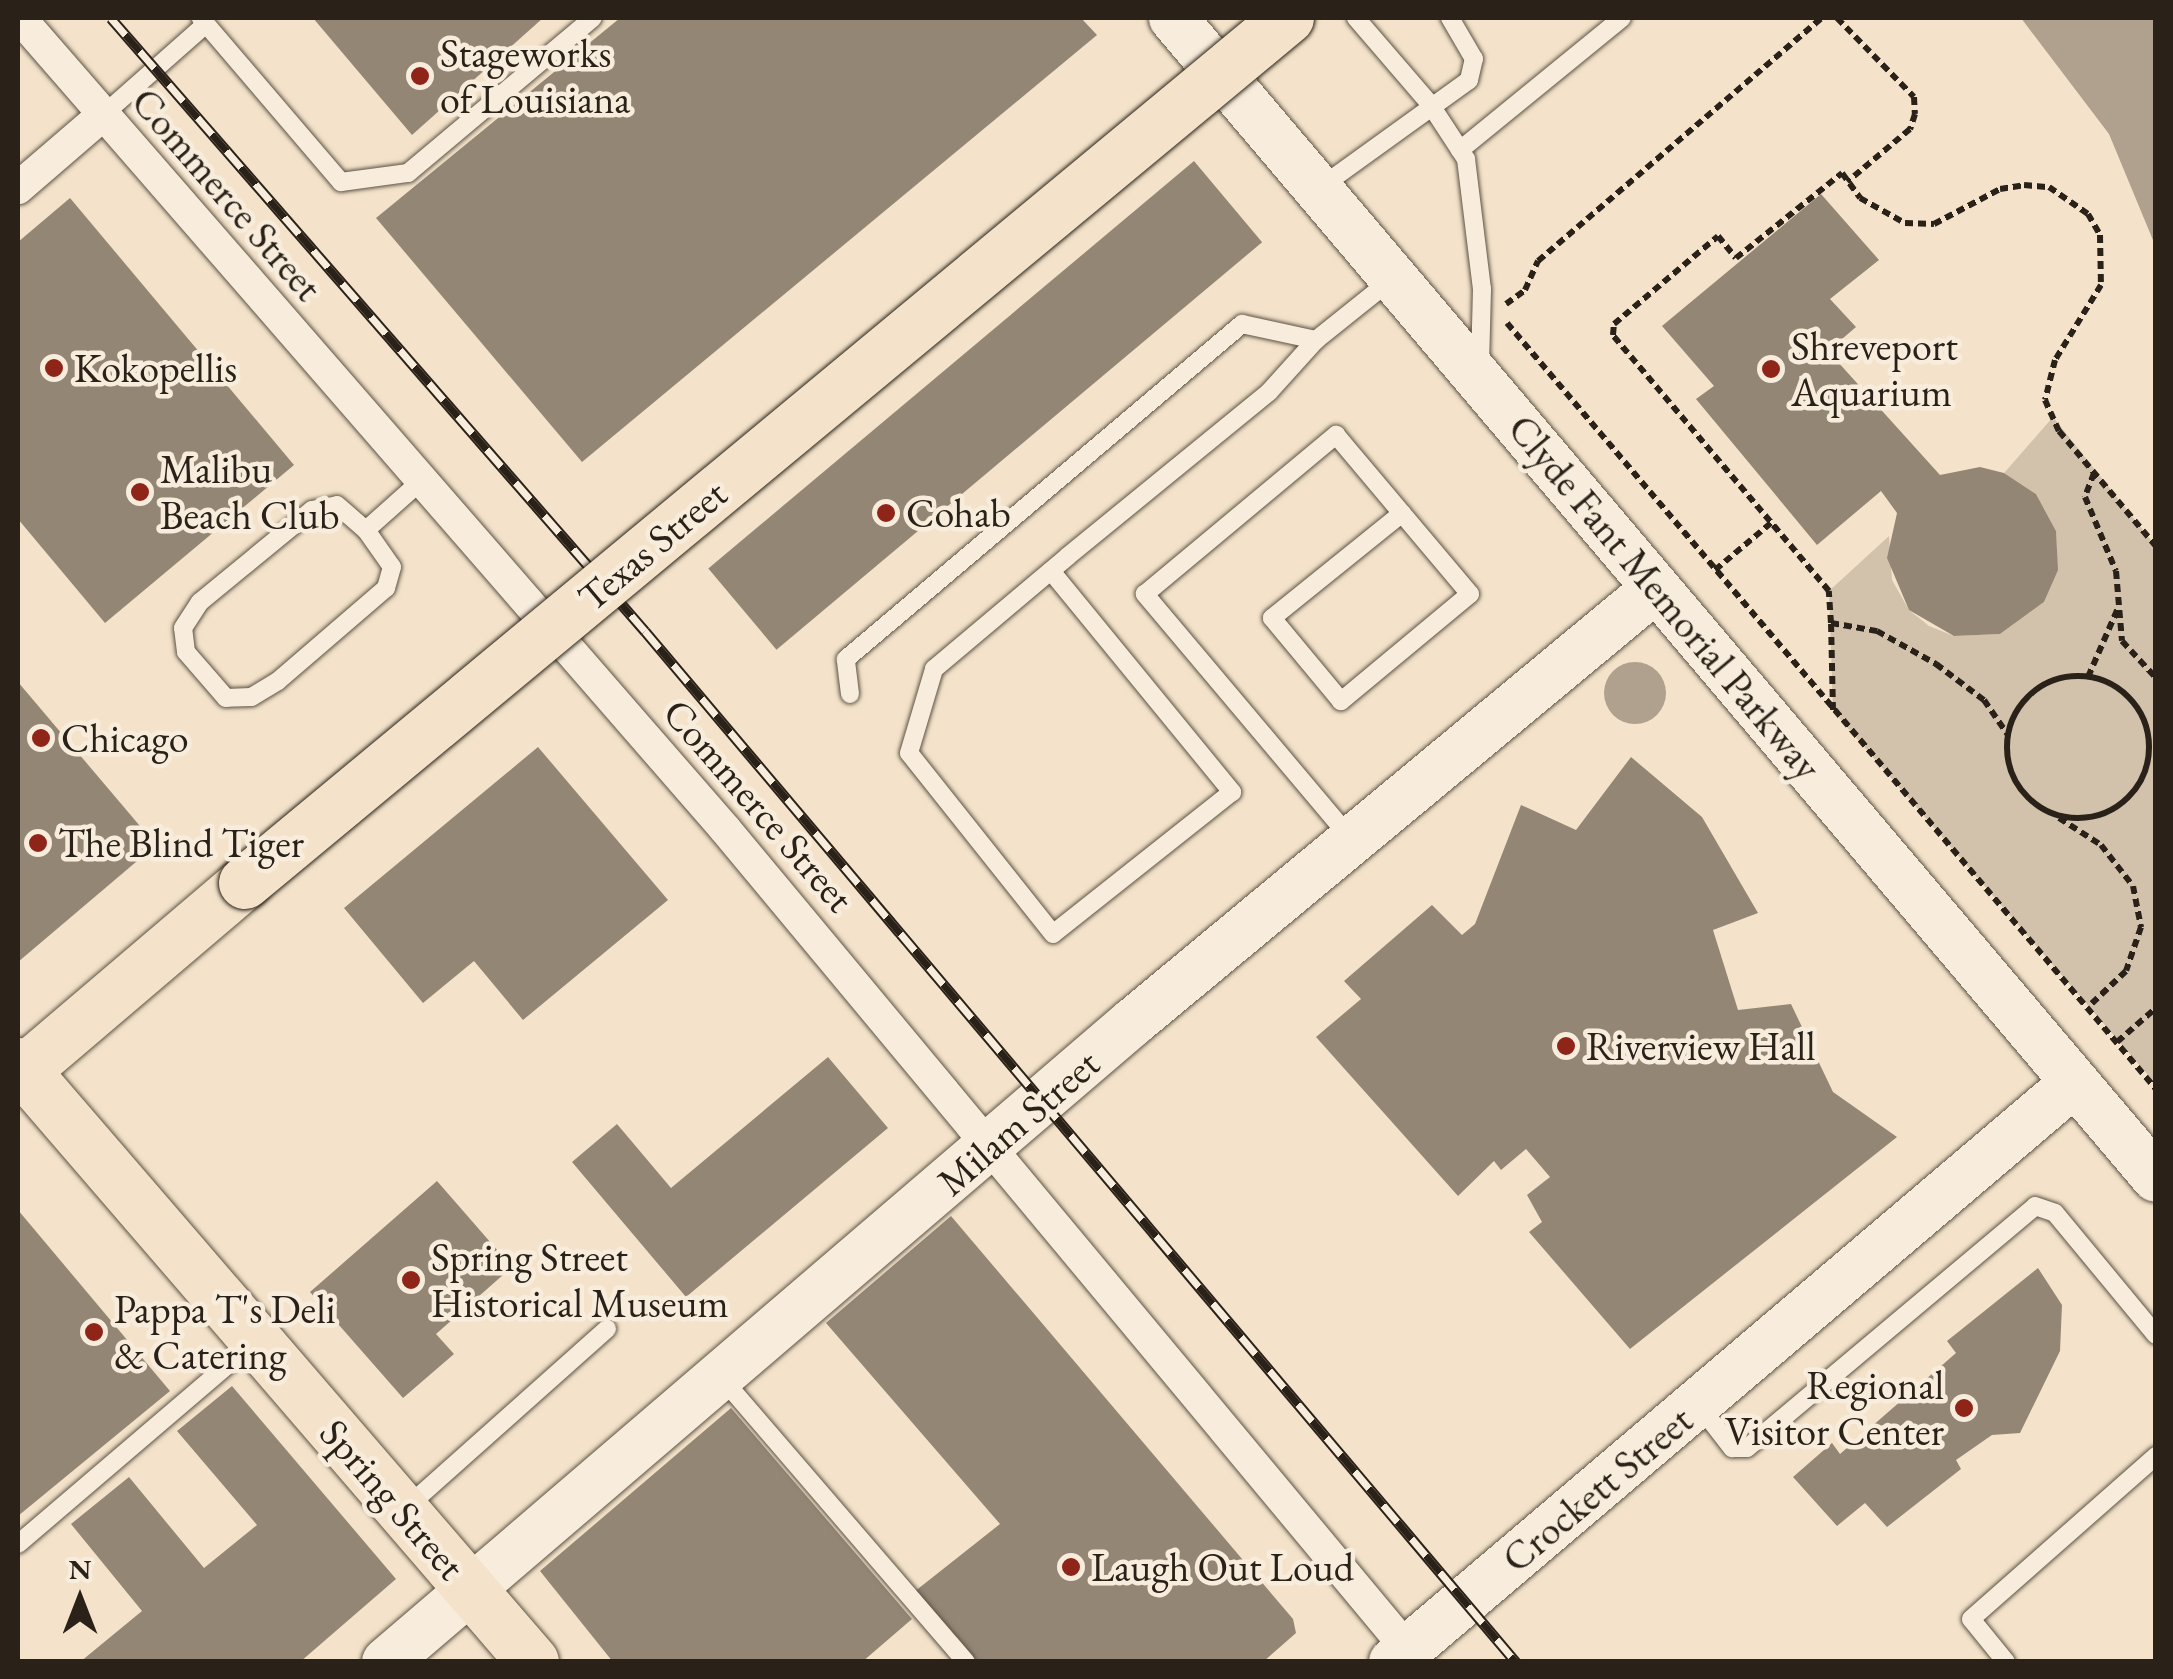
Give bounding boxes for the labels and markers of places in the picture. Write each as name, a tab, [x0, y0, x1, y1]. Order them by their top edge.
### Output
place label: Stageworks of Louisiana	[440, 29, 630, 123]
marker: Stageworks of Louisiana	[409, 65, 431, 87]
place label: Shreveport Aquarium	[1791, 322, 1958, 416]
place label: Kokopellis	[74, 344, 237, 392]
marker: Kokopellis	[43, 357, 65, 379]
marker: Shreveport Aquarium	[1760, 358, 1782, 380]
place label: Malibu Beach Club	[160, 445, 340, 539]
marker: Malibu Beach Club	[129, 481, 151, 503]
place label: Cohab	[906, 489, 1011, 537]
marker: Cohab	[875, 502, 897, 524]
place label: Chicago	[61, 714, 189, 762]
marker: Chicago	[30, 727, 52, 749]
place label: The Blind Tiger	[58, 819, 304, 867]
marker: The Blind Tiger	[27, 832, 49, 854]
place label: Riverview Hall	[1586, 1022, 1816, 1070]
marker: Riverview Hall	[1555, 1035, 1577, 1057]
place label: Spring Street Historical Museum	[431, 1233, 729, 1327]
marker: Spring Street Historical Museum	[400, 1269, 422, 1291]
place label: Pappa T's Deli & Catering	[114, 1285, 336, 1379]
marker: Pappa T's Deli & Catering	[83, 1321, 105, 1343]
place label: Regional Visitor Center	[1725, 1361, 1944, 1455]
marker: Regional Visitor Center	[1953, 1397, 1975, 1419]
place label: Laugh Out Loud	[1091, 1543, 1354, 1591]
marker: Laugh Out Loud	[1060, 1556, 1082, 1578]

